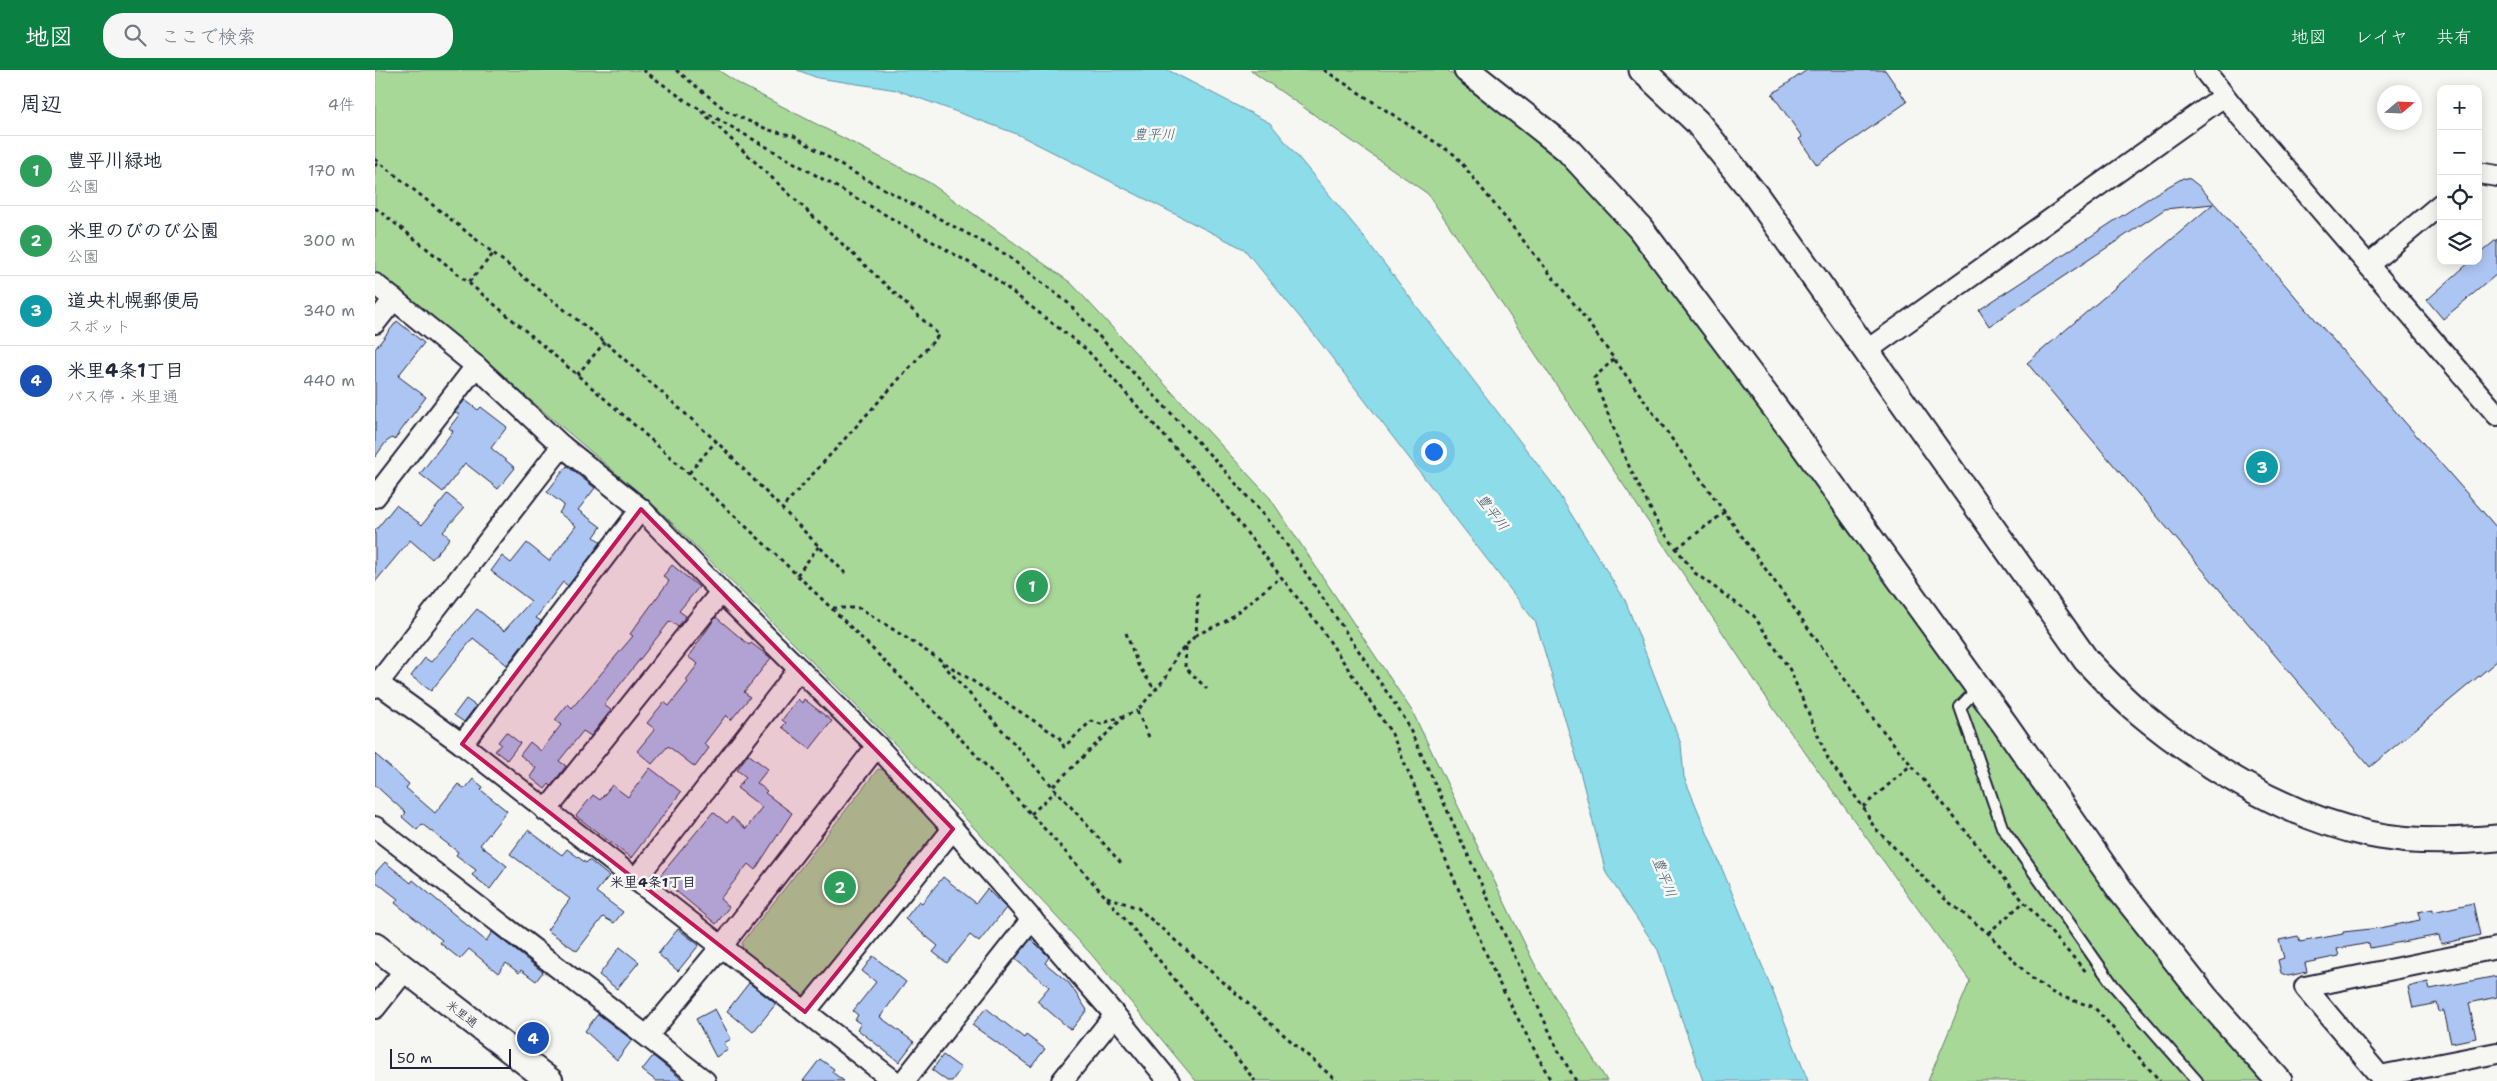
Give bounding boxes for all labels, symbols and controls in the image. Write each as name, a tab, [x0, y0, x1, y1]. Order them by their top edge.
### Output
search box	[103, 13, 453, 58]
text: 地図	[25, 21, 73, 53]
icon: search	[121, 21, 149, 49]
text: ここで検索	[161, 24, 256, 49]
text: 地図	[2291, 25, 2327, 49]
text: レイヤ	[2355, 25, 2408, 49]
text: 共有	[2436, 25, 2472, 49]
north arrow	[2377, 85, 2422, 130]
map controls	[2437, 85, 2482, 265]
button: +	[2437, 85, 2482, 130]
text: 周辺	[20, 90, 62, 118]
text: 4件	[328, 94, 355, 115]
water label: 豊平川	[1133, 125, 1175, 143]
button: −	[2437, 130, 2482, 175]
text: 豊平川緑地	[67, 148, 162, 173]
text: 1	[32, 160, 40, 181]
text: 170 m	[308, 160, 355, 181]
button: locate	[2437, 175, 2482, 220]
text: 公園	[67, 176, 99, 197]
text: 米里のびのび公園	[67, 218, 219, 243]
button: layers	[2437, 220, 2482, 265]
text: 2	[30, 230, 42, 251]
text: 300 m	[303, 230, 355, 251]
text: 公園	[67, 246, 99, 267]
text: 道央札幌郵便局	[67, 288, 200, 313]
text: 3	[30, 300, 42, 321]
text: 340 m	[303, 300, 355, 321]
text: スポット	[67, 316, 131, 337]
text: 米里4条1丁目	[67, 358, 184, 383]
text: 4	[30, 370, 42, 391]
text: 440 m	[303, 370, 355, 391]
text: バス停 · 米里通	[67, 386, 178, 407]
your location	[1421, 439, 1447, 465]
pin: 3	[2246, 448, 2278, 486]
water label: 豊平川	[1473, 490, 1513, 534]
pin: 1	[1016, 567, 1048, 605]
water label: 豊平川	[1649, 854, 1681, 900]
pin: 2	[824, 868, 856, 906]
district label: 米里4条1丁目	[610, 873, 696, 891]
street label: 米里通	[443, 997, 481, 1031]
pin: 4	[517, 1019, 549, 1057]
scale bar	[390, 1046, 511, 1069]
text: 50 m	[397, 1049, 432, 1067]

